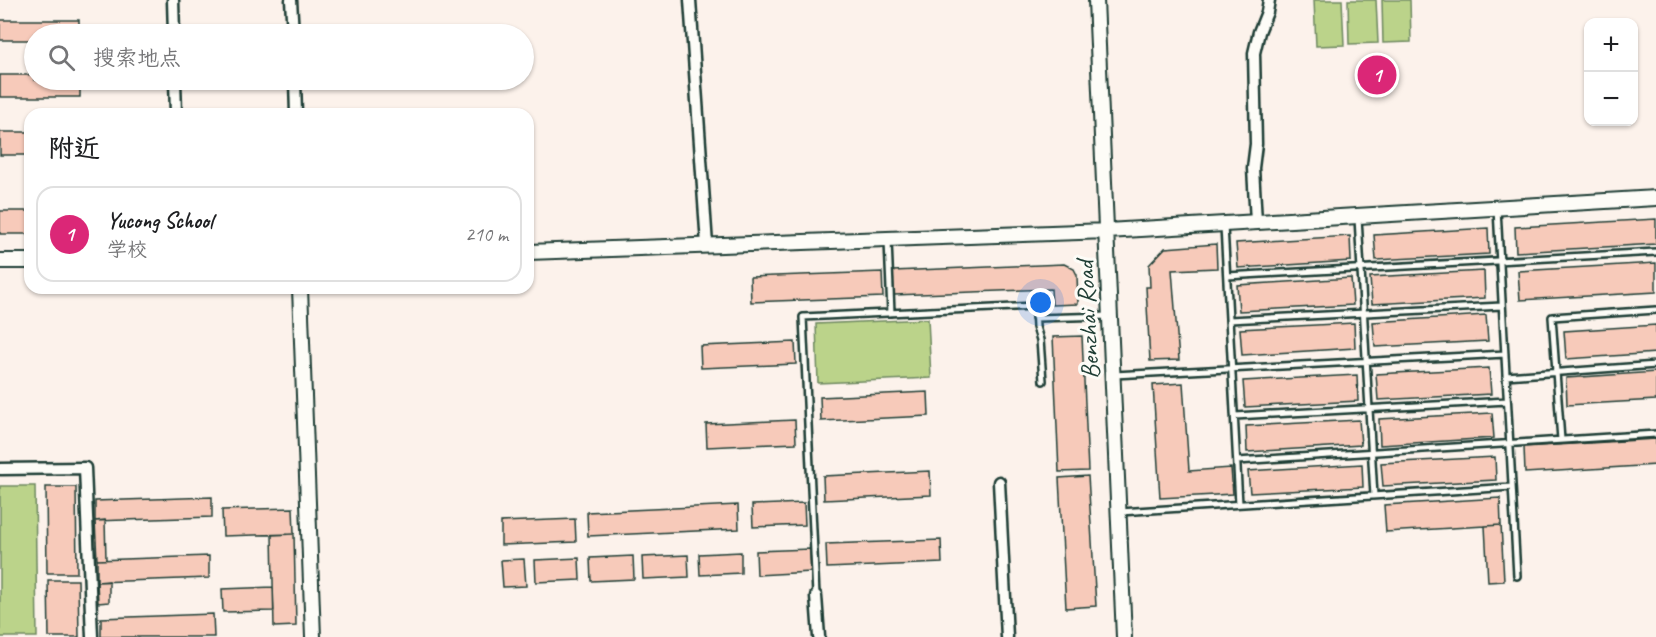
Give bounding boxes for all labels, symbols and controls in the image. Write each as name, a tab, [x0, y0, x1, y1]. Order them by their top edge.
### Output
map controls	[1584, 18, 1638, 126]
button: +	[1584, 18, 1638, 72]
search box	[24, 24, 534, 90]
icon: search	[45, 41, 78, 74]
text: 搜索地点	[93, 44, 181, 72]
pin: 1	[1358, 52, 1396, 98]
button: −	[1584, 72, 1638, 126]
text: 附近	[48, 132, 100, 165]
text: Yucong School	[107, 207, 213, 235]
text: 1	[65, 222, 74, 247]
text: 210 m	[465, 222, 508, 247]
text: 学校	[107, 237, 147, 262]
street label: Benzhai Road	[1068, 256, 1107, 380]
your location	[1026, 288, 1055, 317]

